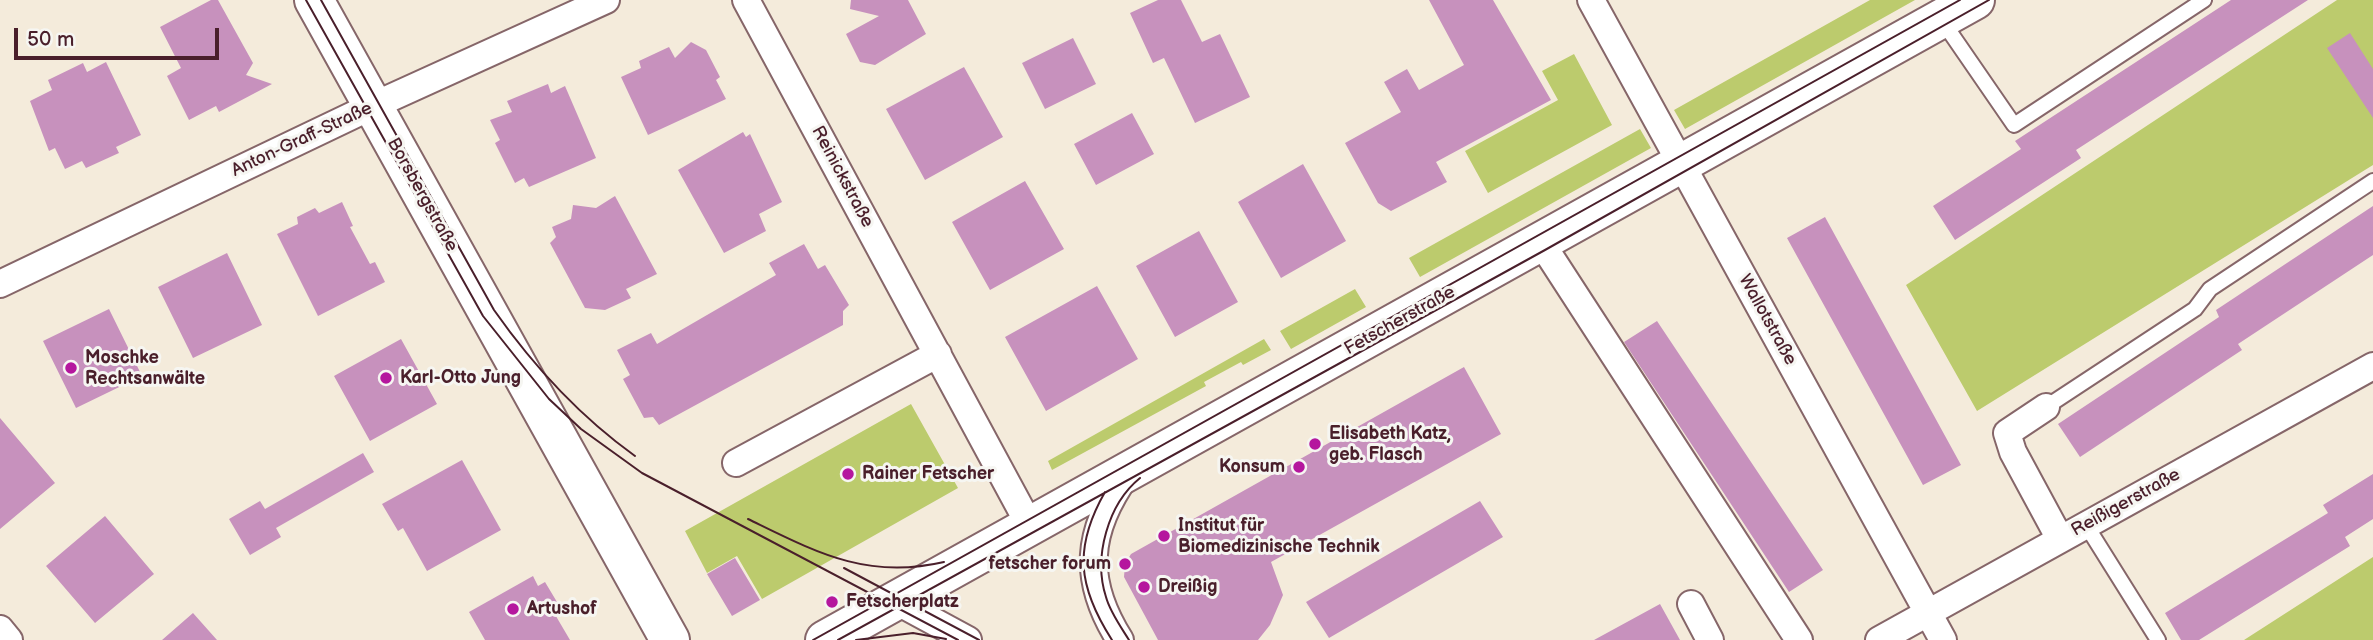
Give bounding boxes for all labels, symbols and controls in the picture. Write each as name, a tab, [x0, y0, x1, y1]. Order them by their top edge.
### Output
scale bar	[18, 14, 222, 58]
text: 50 m	[27, 27, 74, 52]
street label: Anton-Graff-Straße	[228, 98, 376, 182]
street label: Reinickstraße	[806, 123, 878, 231]
street label: Borsbergstraße	[382, 134, 462, 256]
street label: Wallotstraße	[1733, 271, 1801, 369]
street label: Fetscherstraße	[1341, 282, 1459, 360]
place label: Moschke Rechtsanwälte	[85, 347, 205, 390]
marker: Moschke Rechtsanwälte	[63, 360, 79, 376]
place label: Karl-Otto Jung	[400, 367, 521, 389]
marker: Karl-Otto Jung	[378, 370, 394, 386]
place label: Elisabeth Katz, geb. Flasch	[1329, 423, 1451, 466]
marker: Elisabeth Katz, geb. Flasch	[1307, 436, 1323, 452]
place label: Konsum	[1219, 456, 1285, 478]
marker: Konsum	[1291, 459, 1307, 475]
place label: Rainer Fetscher	[862, 463, 994, 485]
street label: Reißigerstraße	[2068, 464, 2184, 542]
marker: Rainer Fetscher	[840, 466, 856, 482]
place label: Institut für Biomedizinische Technik	[1178, 515, 1380, 558]
marker: Institut für Biomedizinische Technik	[1156, 528, 1172, 544]
place label: fetscher forum	[988, 553, 1111, 575]
marker: fetscher forum	[1117, 556, 1133, 572]
place label: Dreißig	[1158, 576, 1217, 598]
marker: Dreißig	[1136, 579, 1152, 595]
place label: Fetscherplatz	[846, 591, 959, 613]
marker: Fetscherplatz	[824, 594, 840, 610]
place label: Artushof	[527, 598, 597, 620]
marker: Artushof	[505, 601, 521, 617]

